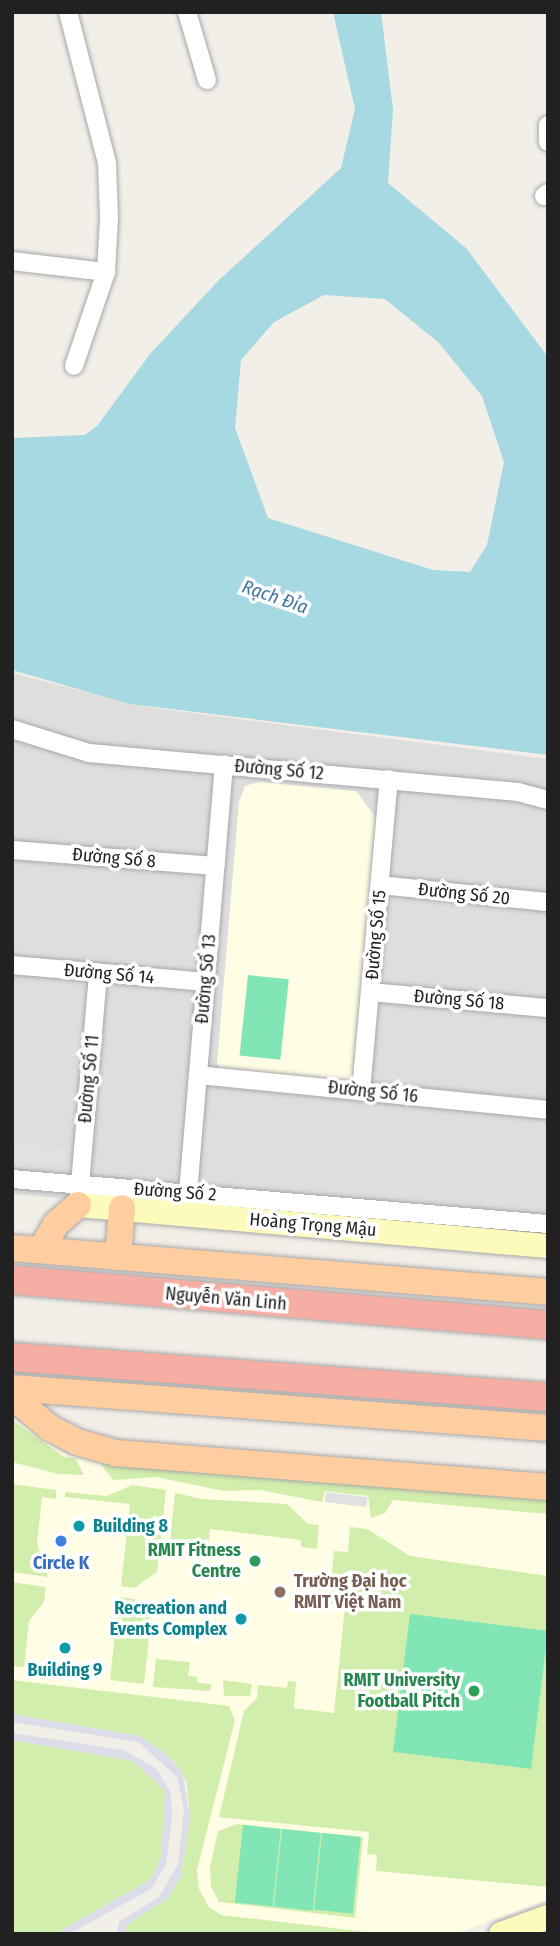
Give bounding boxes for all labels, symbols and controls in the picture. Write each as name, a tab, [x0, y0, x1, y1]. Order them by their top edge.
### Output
water label: Rạch Đỉa	[239, 575, 311, 619]
street label: Đường Số 12	[233, 755, 325, 785]
street label: Đường Số 8	[71, 844, 157, 872]
street label: Đường Số 20	[417, 878, 511, 910]
street label: Đường Số 15	[361, 889, 391, 981]
street label: Đường Số 13	[191, 933, 221, 1025]
street label: Đường Số 14	[63, 959, 155, 989]
street label: Đường Số 18	[413, 985, 505, 1015]
street label: Đường Số 11	[74, 1034, 104, 1124]
street label: Đường Số 16	[327, 1077, 419, 1107]
street label: Đường Số 2	[133, 1178, 217, 1206]
street label: Hoàng Trọng Mậu	[249, 1209, 377, 1241]
street label: Nguyễn Văn Linh	[164, 1283, 288, 1315]
place label: Building 8	[93, 1515, 168, 1537]
marker: Building 8	[71, 1518, 87, 1534]
marker: Circle K	[53, 1533, 69, 1549]
place label: RMIT Fitness Centre	[148, 1540, 241, 1582]
place label: Circle K	[33, 1552, 89, 1574]
marker: RMIT Fitness Centre	[247, 1553, 263, 1569]
place label: Trường Đại học RMIT Việt Nam	[294, 1571, 407, 1614]
marker: Trường Đại học RMIT Việt Nam	[272, 1584, 288, 1600]
place label: Recreation and Events Complex	[110, 1598, 227, 1640]
marker: Recreation and Events Complex	[233, 1611, 249, 1627]
marker: Building 9	[57, 1640, 73, 1656]
place label: Building 9	[28, 1659, 102, 1681]
place label: RMIT University Football Pitch	[344, 1670, 460, 1712]
marker: RMIT University Football Pitch	[466, 1683, 482, 1699]

